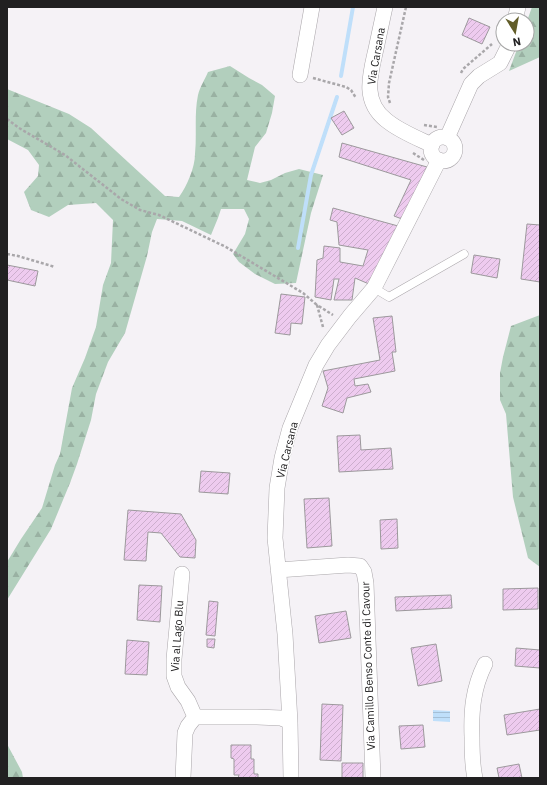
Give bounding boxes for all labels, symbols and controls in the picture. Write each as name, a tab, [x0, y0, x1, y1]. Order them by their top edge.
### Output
north arrow	[495, 12, 535, 52]
street label: Via Carsana	[364, 26, 388, 86]
text: N	[512, 34, 522, 49]
street label: Via Carsana	[273, 420, 301, 480]
street label: Via Camillo Benso Conte di Cavour	[358, 581, 378, 751]
street label: Via al Lago Blu	[168, 600, 186, 672]

